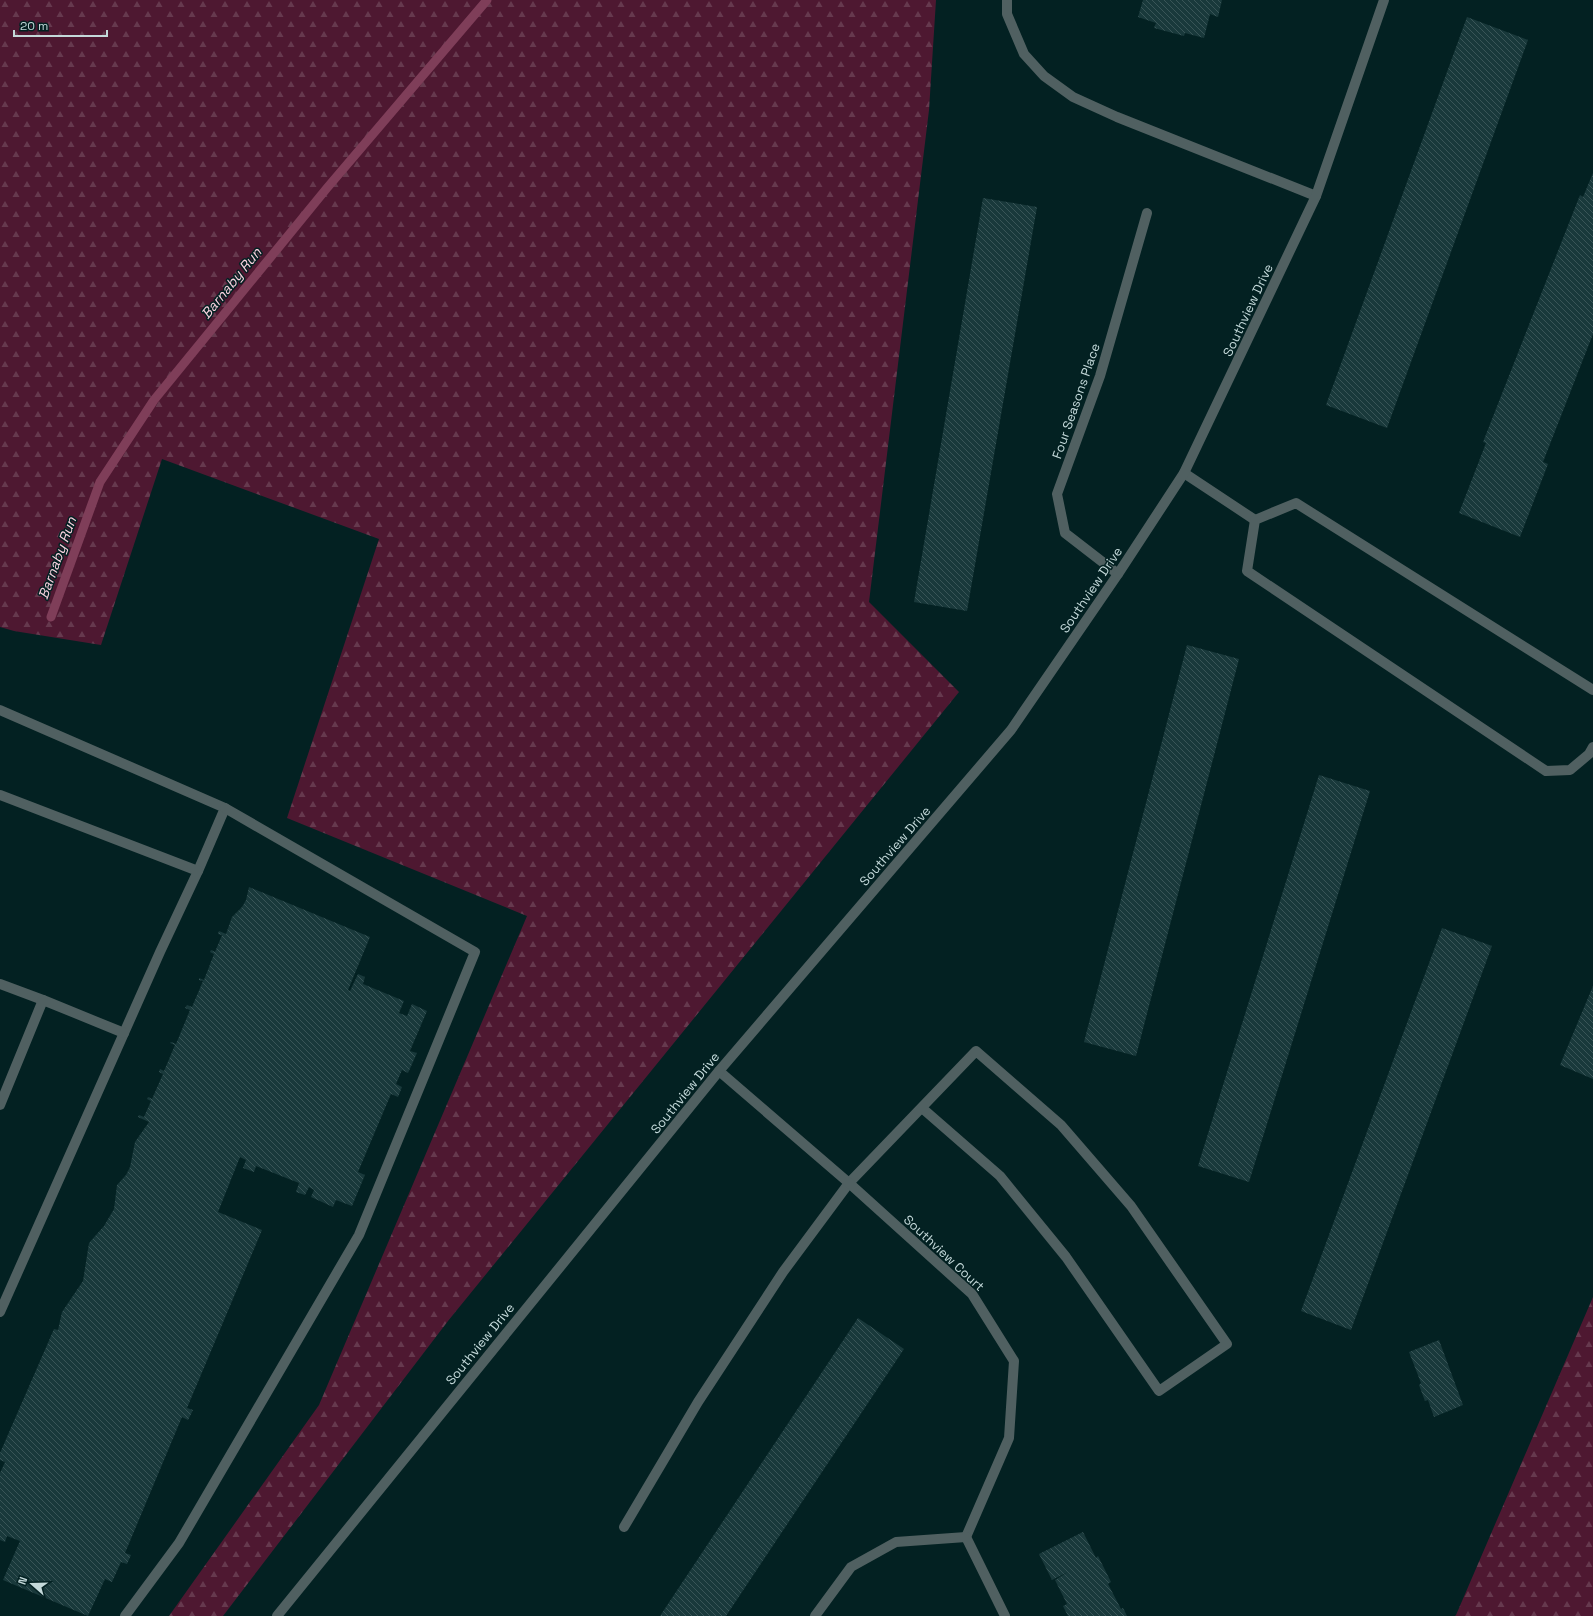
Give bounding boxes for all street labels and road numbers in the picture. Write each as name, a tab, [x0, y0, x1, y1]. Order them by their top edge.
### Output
street label: Southview Drive	[1219, 261, 1277, 359]
street label: Four Seasons Place	[1048, 341, 1104, 461]
street label: Southview Drive	[1056, 544, 1126, 636]
street label: Southview Drive	[856, 803, 934, 889]
street label: Southview Drive	[647, 1049, 723, 1137]
street label: Southview Court	[900, 1211, 988, 1295]
street label: Southview Drive	[442, 1300, 518, 1388]

